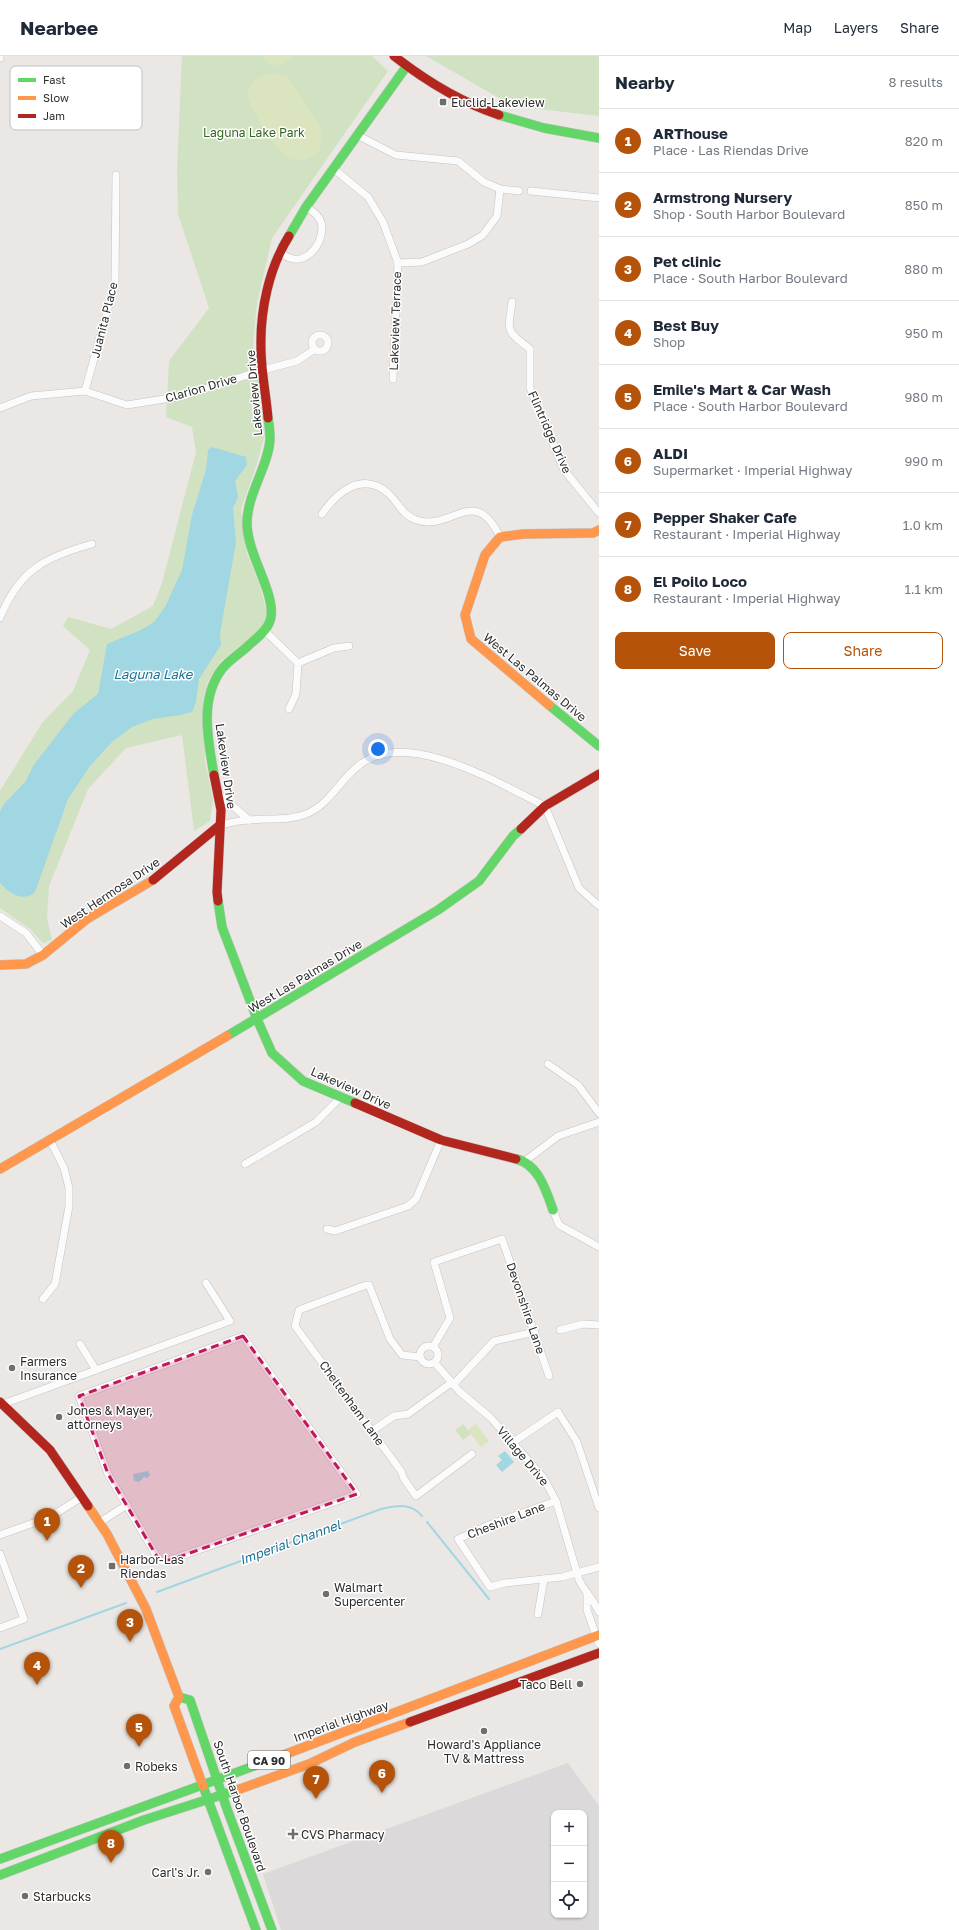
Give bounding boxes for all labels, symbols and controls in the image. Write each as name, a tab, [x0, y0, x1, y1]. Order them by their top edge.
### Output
text: Nearbee	[20, 16, 98, 39]
text: Map	[783, 19, 812, 36]
text: Layers	[834, 19, 878, 36]
text: Share	[900, 19, 939, 36]
legend	[10, 66, 142, 130]
text: Nearby	[615, 72, 675, 93]
text: Fast	[43, 73, 66, 86]
text: 8 results	[889, 74, 943, 90]
text: Slow	[43, 91, 69, 104]
place label: Euclid-Lakeview	[451, 95, 545, 110]
marker: Euclid-Lakeview	[438, 97, 448, 107]
text: Jam	[43, 109, 65, 122]
text: ARThouse	[653, 124, 728, 142]
park label: Laguna Lake Park	[203, 125, 305, 140]
text: 1	[625, 133, 631, 149]
text: 820 m	[905, 133, 943, 149]
text: Place · Las Riendas Drive	[653, 142, 809, 158]
text: Armstrong Nursery	[653, 188, 792, 206]
text: 2	[624, 197, 632, 213]
text: 850 m	[905, 197, 943, 213]
text: Shop · South Harbor Boulevard	[653, 206, 845, 222]
text: Pet clinic	[653, 252, 721, 270]
text: 3	[624, 261, 632, 277]
text: 880 m	[904, 261, 943, 277]
text: Place · South Harbor Boulevard	[653, 270, 848, 286]
street label: Lakeview Terrace	[386, 271, 404, 371]
street label: Juanita Place	[87, 280, 121, 360]
text: Best Buy	[653, 316, 719, 334]
text: 4	[624, 325, 632, 341]
text: 950 m	[905, 325, 943, 341]
text: Shop	[653, 334, 685, 350]
street label: Lakeview Drive	[243, 349, 265, 437]
street label: Clarion Drive	[163, 371, 239, 405]
text: Emile's Mart & Car Wash	[653, 380, 831, 398]
street label: Flintridge Drive	[525, 388, 575, 476]
text: 5	[624, 389, 632, 405]
text: 980 m	[904, 389, 943, 405]
text: Place · South Harbor Boulevard	[653, 398, 848, 414]
text: ALDI	[653, 444, 688, 462]
text: 6	[624, 453, 632, 469]
text: 990 m	[904, 453, 943, 469]
text: Supermarket · Imperial Highway	[653, 462, 852, 478]
text: Pepper Shaker Cafe	[653, 508, 797, 526]
text: 7	[624, 517, 632, 533]
text: 1.0 km	[903, 517, 943, 533]
text: Restaurant · Imperial Highway	[653, 526, 841, 542]
text: El Poilo Loco	[653, 572, 747, 590]
text: 8	[624, 581, 632, 597]
text: 1.1 km	[904, 581, 943, 597]
text: Restaurant · Imperial Highway	[653, 590, 841, 606]
street label: West Las Palmas Drive	[480, 629, 590, 725]
button: Save	[615, 632, 775, 669]
button: Share	[783, 632, 943, 669]
water label: Laguna Lake	[114, 666, 194, 682]
street label: Lakeview Drive	[213, 722, 239, 810]
your location	[368, 739, 388, 759]
street label: West Hermosa Drive	[57, 854, 163, 932]
street label: West Las Palmas Drive	[245, 936, 365, 1016]
street label: Lakeview Drive	[309, 1064, 393, 1112]
street label: Devonshire Lane	[503, 1260, 549, 1356]
place label: Farmers Insurance	[20, 1354, 77, 1383]
street label: Cheltenham Lane	[316, 1358, 388, 1448]
marker: Farmers Insurance	[7, 1363, 17, 1373]
place label: Jones & Mayer, attorneys	[67, 1403, 153, 1432]
marker: Jones & Mayer, attorneys	[54, 1412, 64, 1422]
street label: Village Drive	[494, 1423, 552, 1489]
street label: Cheshire Lane	[465, 1498, 547, 1542]
pin: 1	[34, 1508, 60, 1541]
water label: Imperial Channel	[237, 1516, 343, 1568]
place label: Harbor-Las Riendas	[120, 1552, 184, 1581]
pin: 2	[68, 1555, 94, 1588]
marker: Harbor-Las Riendas	[107, 1561, 117, 1571]
place label: Walmart Supercenter	[334, 1580, 405, 1609]
marker: Walmart Supercenter	[321, 1589, 331, 1599]
pin: 3	[117, 1609, 143, 1642]
pin: 4	[24, 1652, 50, 1685]
place label: Taco Bell	[519, 1677, 572, 1692]
marker: Taco Bell	[575, 1679, 585, 1689]
street label: Imperial Highway	[291, 1697, 391, 1745]
pin: 5	[126, 1714, 152, 1747]
marker: Howard's Appliance TV & Mattress	[479, 1726, 489, 1736]
place label: Howard's Appliance TV & Mattress	[427, 1737, 541, 1766]
street label: South Harbor Boulevard	[210, 1738, 270, 1874]
road number: CA 90	[248, 1751, 290, 1769]
place label: Robeks	[135, 1759, 178, 1774]
pin: 6	[369, 1760, 395, 1793]
marker: Robeks	[122, 1761, 132, 1771]
pin: 7	[303, 1766, 329, 1799]
map controls	[551, 1810, 587, 1918]
button: +	[551, 1810, 587, 1846]
place label: CVS Pharmacy	[301, 1827, 385, 1842]
marker: CVS Pharmacy	[288, 1829, 298, 1839]
pin: 8	[98, 1830, 124, 1863]
button: −	[551, 1846, 587, 1882]
place label: Carl's Jr.	[152, 1865, 200, 1880]
marker: Carl's Jr.	[203, 1867, 213, 1877]
button: locate	[551, 1882, 587, 1918]
place label: Starbucks	[33, 1889, 91, 1904]
marker: Starbucks	[20, 1891, 30, 1901]

